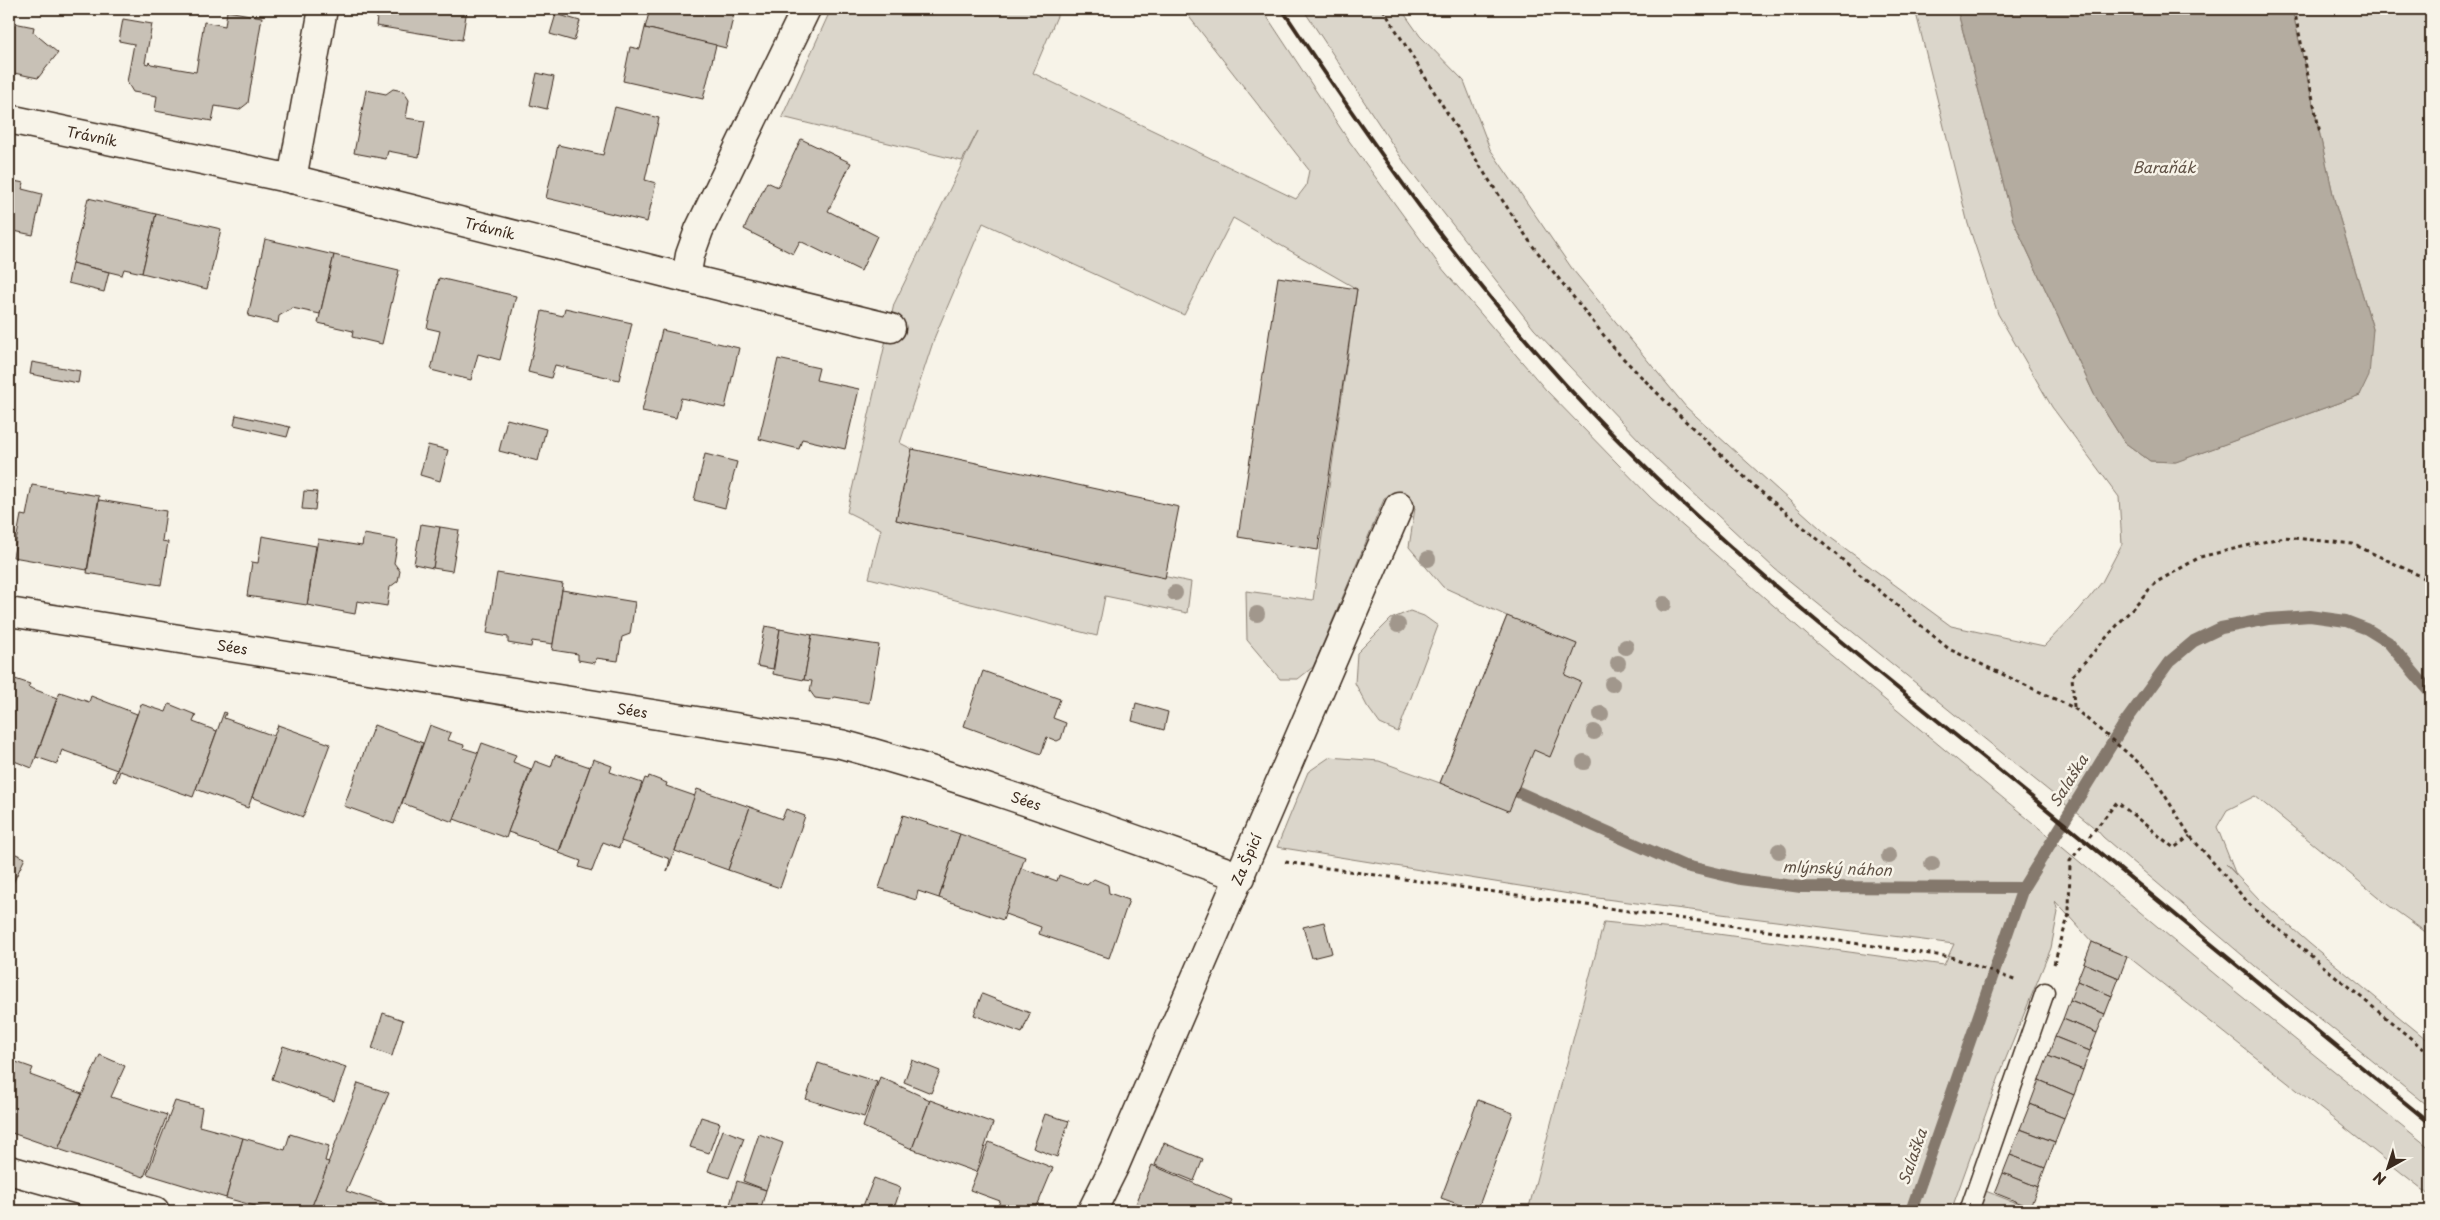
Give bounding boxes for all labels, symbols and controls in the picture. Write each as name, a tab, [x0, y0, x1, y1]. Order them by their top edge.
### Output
street label: Trávník	[65, 120, 120, 152]
water label: Baraňák	[2132, 155, 2196, 178]
street label: Trávník	[462, 212, 518, 245]
street label: Sées	[216, 634, 249, 660]
street label: Sées	[616, 698, 649, 723]
water label: Salaška	[2043, 749, 2093, 811]
street label: Sées	[1008, 786, 1044, 816]
street label: Za Špicí	[1226, 830, 1267, 888]
water label: mlýnský náhon	[1782, 854, 1893, 881]
water label: Salaška	[1891, 1125, 1932, 1188]
north arrow	[2362, 1142, 2412, 1192]
text: N	[2369, 1167, 2390, 1190]

